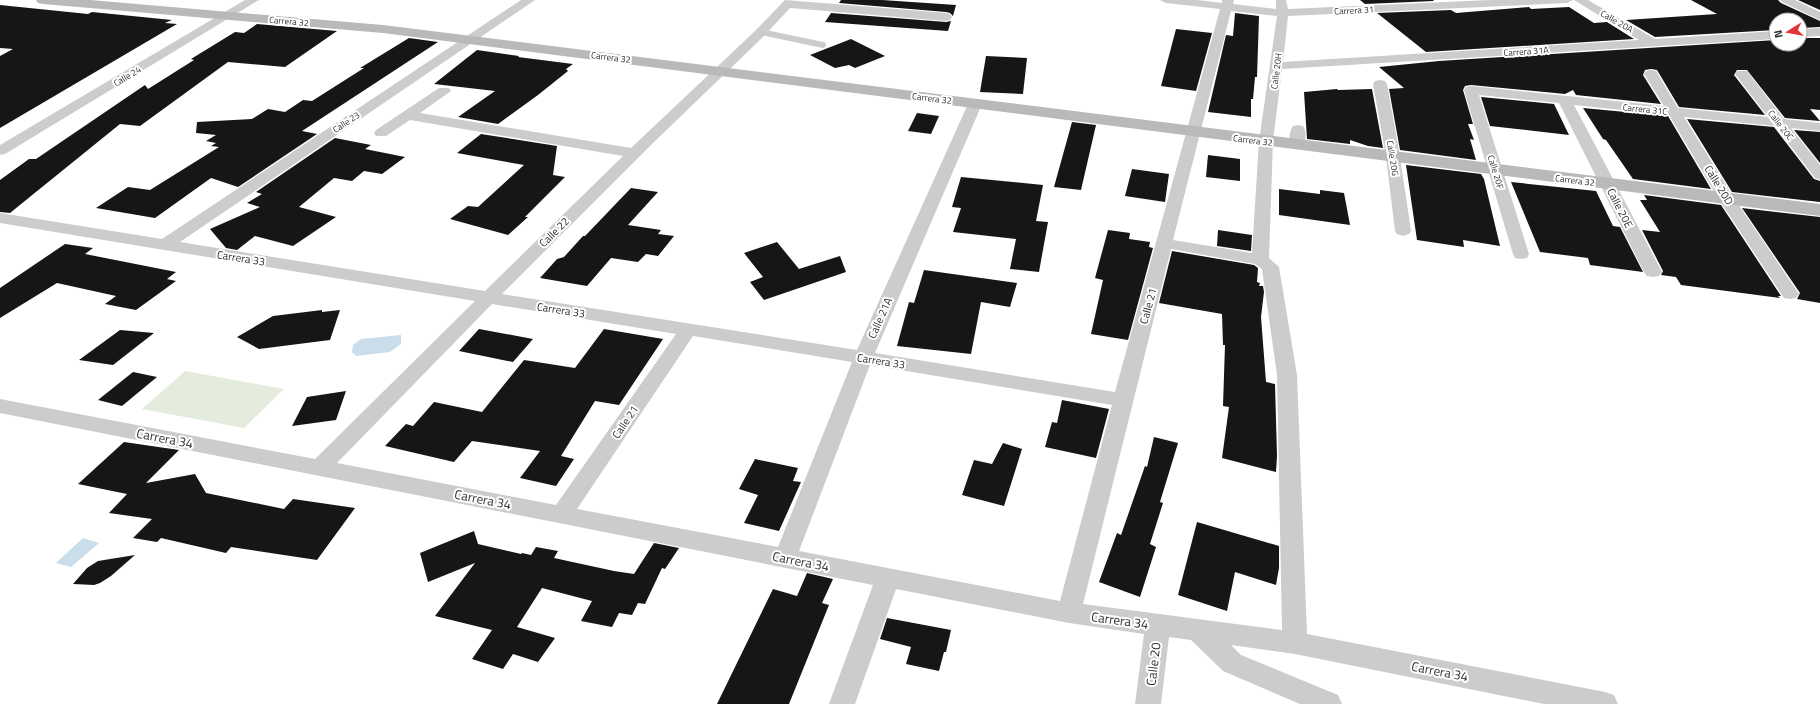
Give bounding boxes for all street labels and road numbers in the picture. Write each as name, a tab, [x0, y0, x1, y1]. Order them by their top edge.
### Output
street label: Carrera 31	[1334, 2, 1374, 18]
street label: Calle 20A	[1598, 6, 1636, 36]
street label: Carrera 32	[269, 13, 309, 29]
street label: Carrera 31A	[1503, 43, 1550, 59]
street label: Carrera 32	[590, 48, 632, 66]
street label: Calle 20H	[1267, 52, 1285, 90]
street label: Calle 24	[111, 63, 143, 89]
street label: Carrera 32	[911, 89, 953, 107]
street label: Carrera 31C	[1622, 100, 1668, 118]
street label: Calle 20C	[1765, 107, 1797, 143]
street label: Calle 23	[330, 108, 362, 136]
street label: Carrera 32	[1232, 131, 1274, 149]
street label: Calle 20G	[1384, 139, 1402, 177]
street label: Calle 20F	[1485, 153, 1507, 191]
street label: Calle 20D	[1701, 162, 1737, 208]
street label: Carrera 32	[1554, 171, 1596, 189]
street label: Calle 20E	[1603, 185, 1637, 231]
street label: Calle 22	[535, 213, 573, 251]
street label: Carrera 33	[216, 246, 266, 270]
street label: Calle 21	[1136, 286, 1160, 326]
street label: Calle 21A	[864, 295, 896, 341]
street label: Carrera 33	[536, 298, 586, 322]
street label: Carrera 33	[856, 349, 906, 373]
street label: Calle 21	[608, 402, 642, 442]
street label: Carrera 34	[135, 423, 195, 453]
street label: Carrera 34	[453, 484, 513, 514]
street label: Carrera 34	[771, 546, 831, 576]
street label: Carrera 34	[1090, 606, 1150, 634]
street label: Calle 20	[1140, 641, 1166, 687]
street label: Carrera 34	[1410, 656, 1470, 686]

